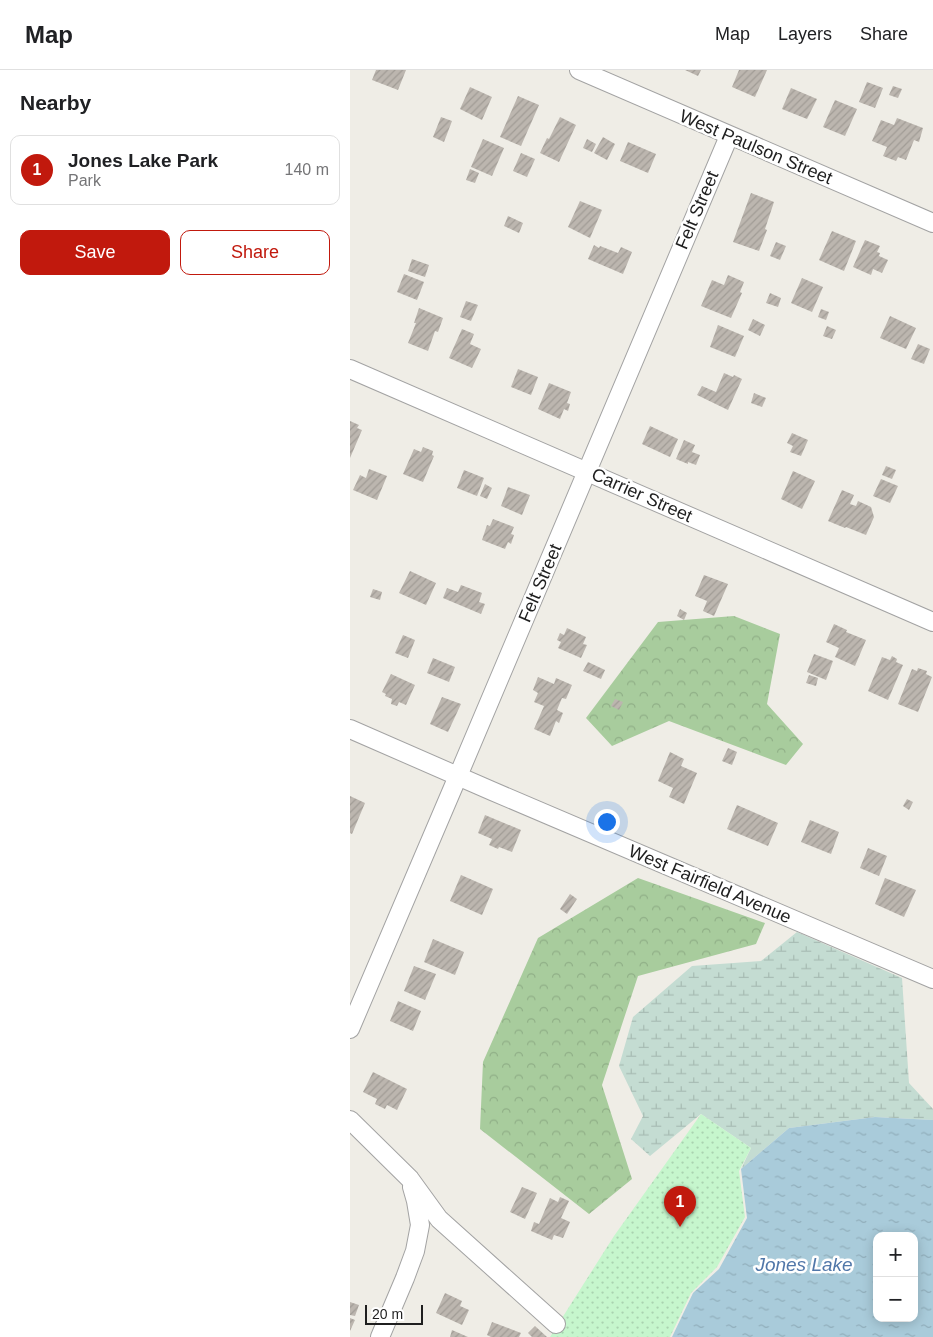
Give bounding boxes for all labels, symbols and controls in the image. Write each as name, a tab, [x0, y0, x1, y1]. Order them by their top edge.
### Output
text: Map	[25, 21, 73, 48]
text: Map	[715, 24, 750, 44]
text: Layers	[778, 24, 832, 44]
text: Share	[860, 24, 908, 44]
text: Nearby	[20, 91, 91, 114]
street label: West Paulson Street	[677, 106, 835, 188]
text: Jones Lake Park	[68, 150, 218, 171]
text: 1	[33, 161, 41, 178]
text: 140 m	[285, 161, 329, 178]
street label: Felt Street	[672, 168, 722, 252]
text: Park	[68, 172, 101, 189]
button: Save	[20, 230, 170, 275]
button: Share	[180, 230, 330, 275]
street label: Carrier Street	[589, 464, 695, 526]
street label: Felt Street	[515, 541, 565, 625]
your location	[594, 809, 620, 835]
street label: West Fairfield Avenue	[626, 841, 794, 927]
pin: 1	[664, 1186, 696, 1227]
map controls	[873, 1232, 918, 1322]
button: +	[873, 1232, 918, 1277]
water label: Jones Lake	[754, 1254, 853, 1275]
button: −	[873, 1277, 918, 1322]
scale bar	[365, 1302, 422, 1325]
text: 20 m	[372, 1306, 403, 1322]

